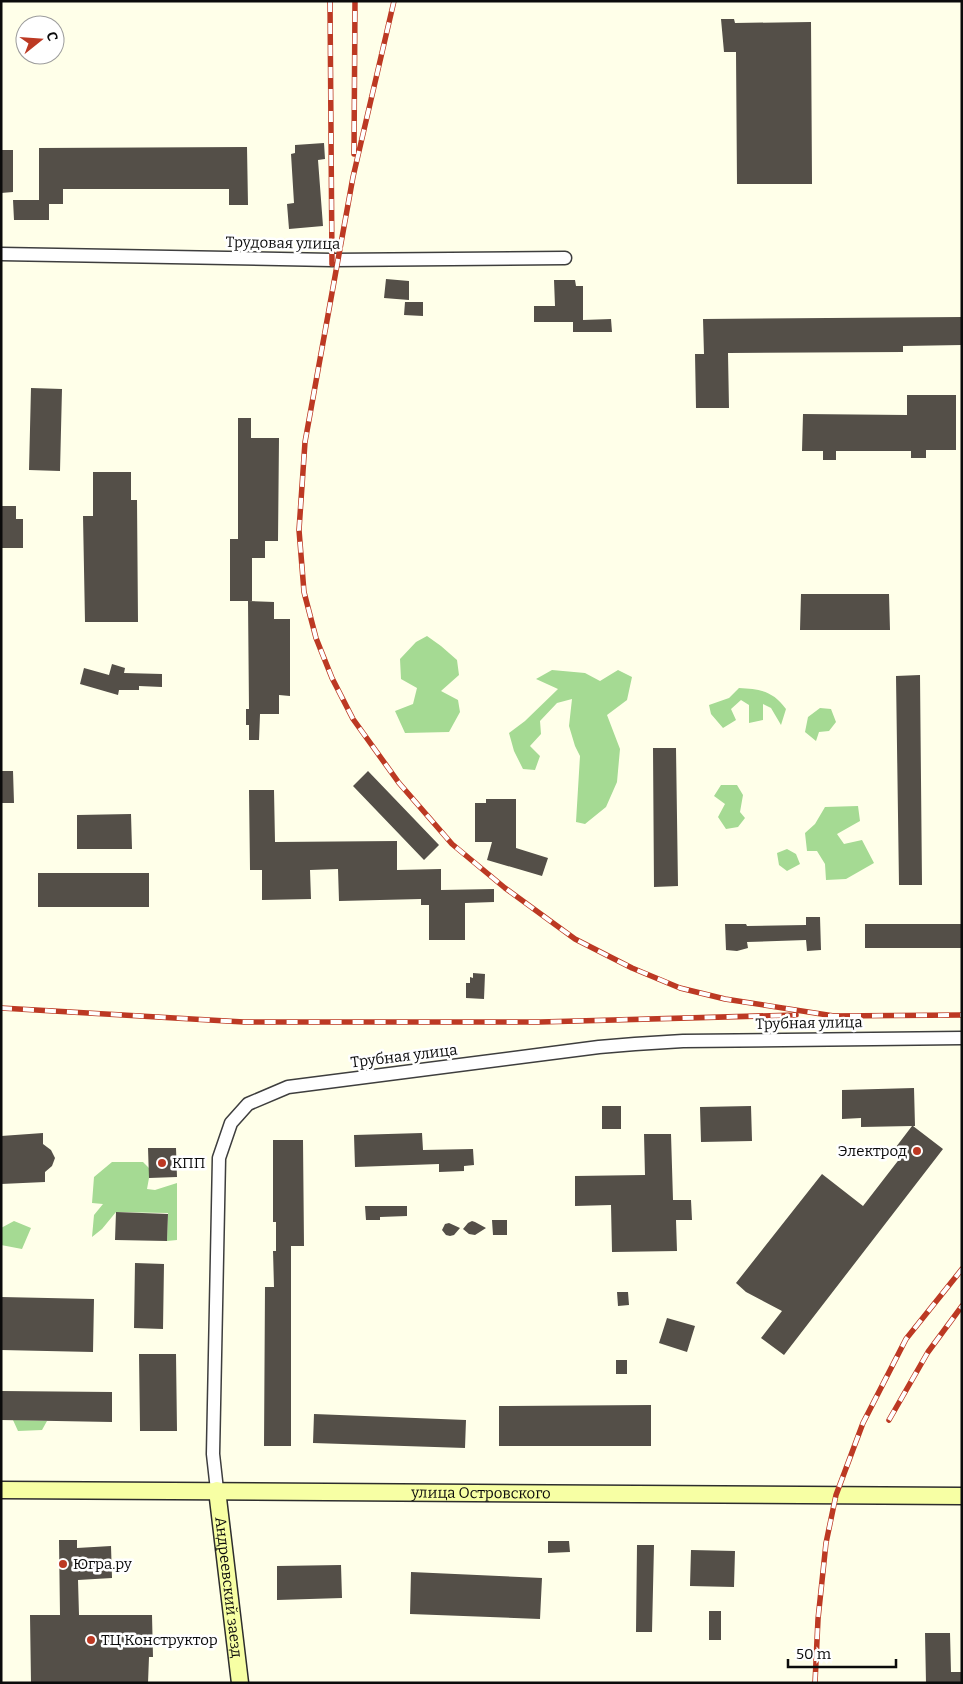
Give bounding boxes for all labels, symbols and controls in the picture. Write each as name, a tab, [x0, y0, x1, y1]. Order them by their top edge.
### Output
north arrow	[15, 15, 65, 65]
text: С	[43, 30, 61, 43]
street label: Трудовая улица	[226, 233, 340, 253]
street label: Трубная улица	[755, 1013, 863, 1033]
street label: Трубная улица	[350, 1041, 458, 1071]
place label: Электрод	[838, 1142, 907, 1160]
marker: Электрод	[911, 1145, 923, 1157]
place label: КПП	[172, 1154, 205, 1172]
marker: КПП	[156, 1157, 168, 1169]
street label: улица Островского	[410, 1484, 551, 1502]
street label: Андреевский заезд	[211, 1516, 246, 1659]
place label: Югра.ру	[73, 1555, 132, 1573]
marker: Югра.ру	[57, 1558, 69, 1570]
place label: ТЦ Конструктор	[101, 1631, 218, 1649]
marker: ТЦ Конструктор	[85, 1634, 97, 1646]
scale bar	[788, 1636, 896, 1668]
text: 50 m	[796, 1645, 832, 1663]

